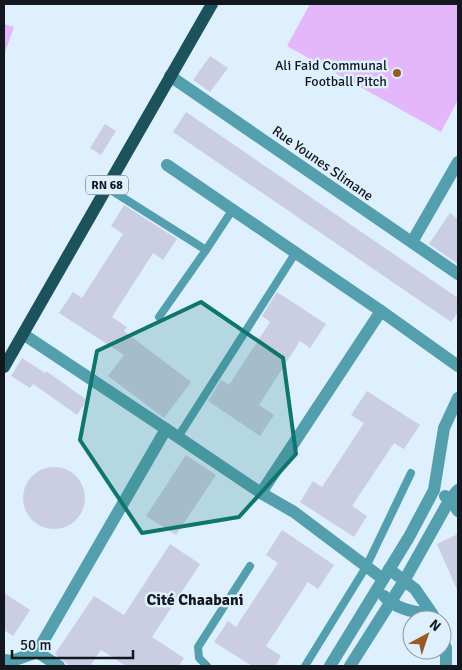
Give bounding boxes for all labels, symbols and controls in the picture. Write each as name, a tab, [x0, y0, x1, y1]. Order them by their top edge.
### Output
place label: Ali Faid Communal Football Pitch	[275, 57, 387, 90]
marker: Ali Faid Communal Football Pitch	[391, 67, 403, 79]
street label: Rue Younes Slimane	[269, 122, 376, 205]
road number: RN 68	[86, 176, 128, 194]
district label: Cité Chaabani	[147, 590, 243, 610]
north arrow	[402, 610, 452, 660]
text: N	[426, 616, 444, 635]
scale bar	[12, 628, 134, 660]
text: 50 m	[20, 636, 51, 654]

